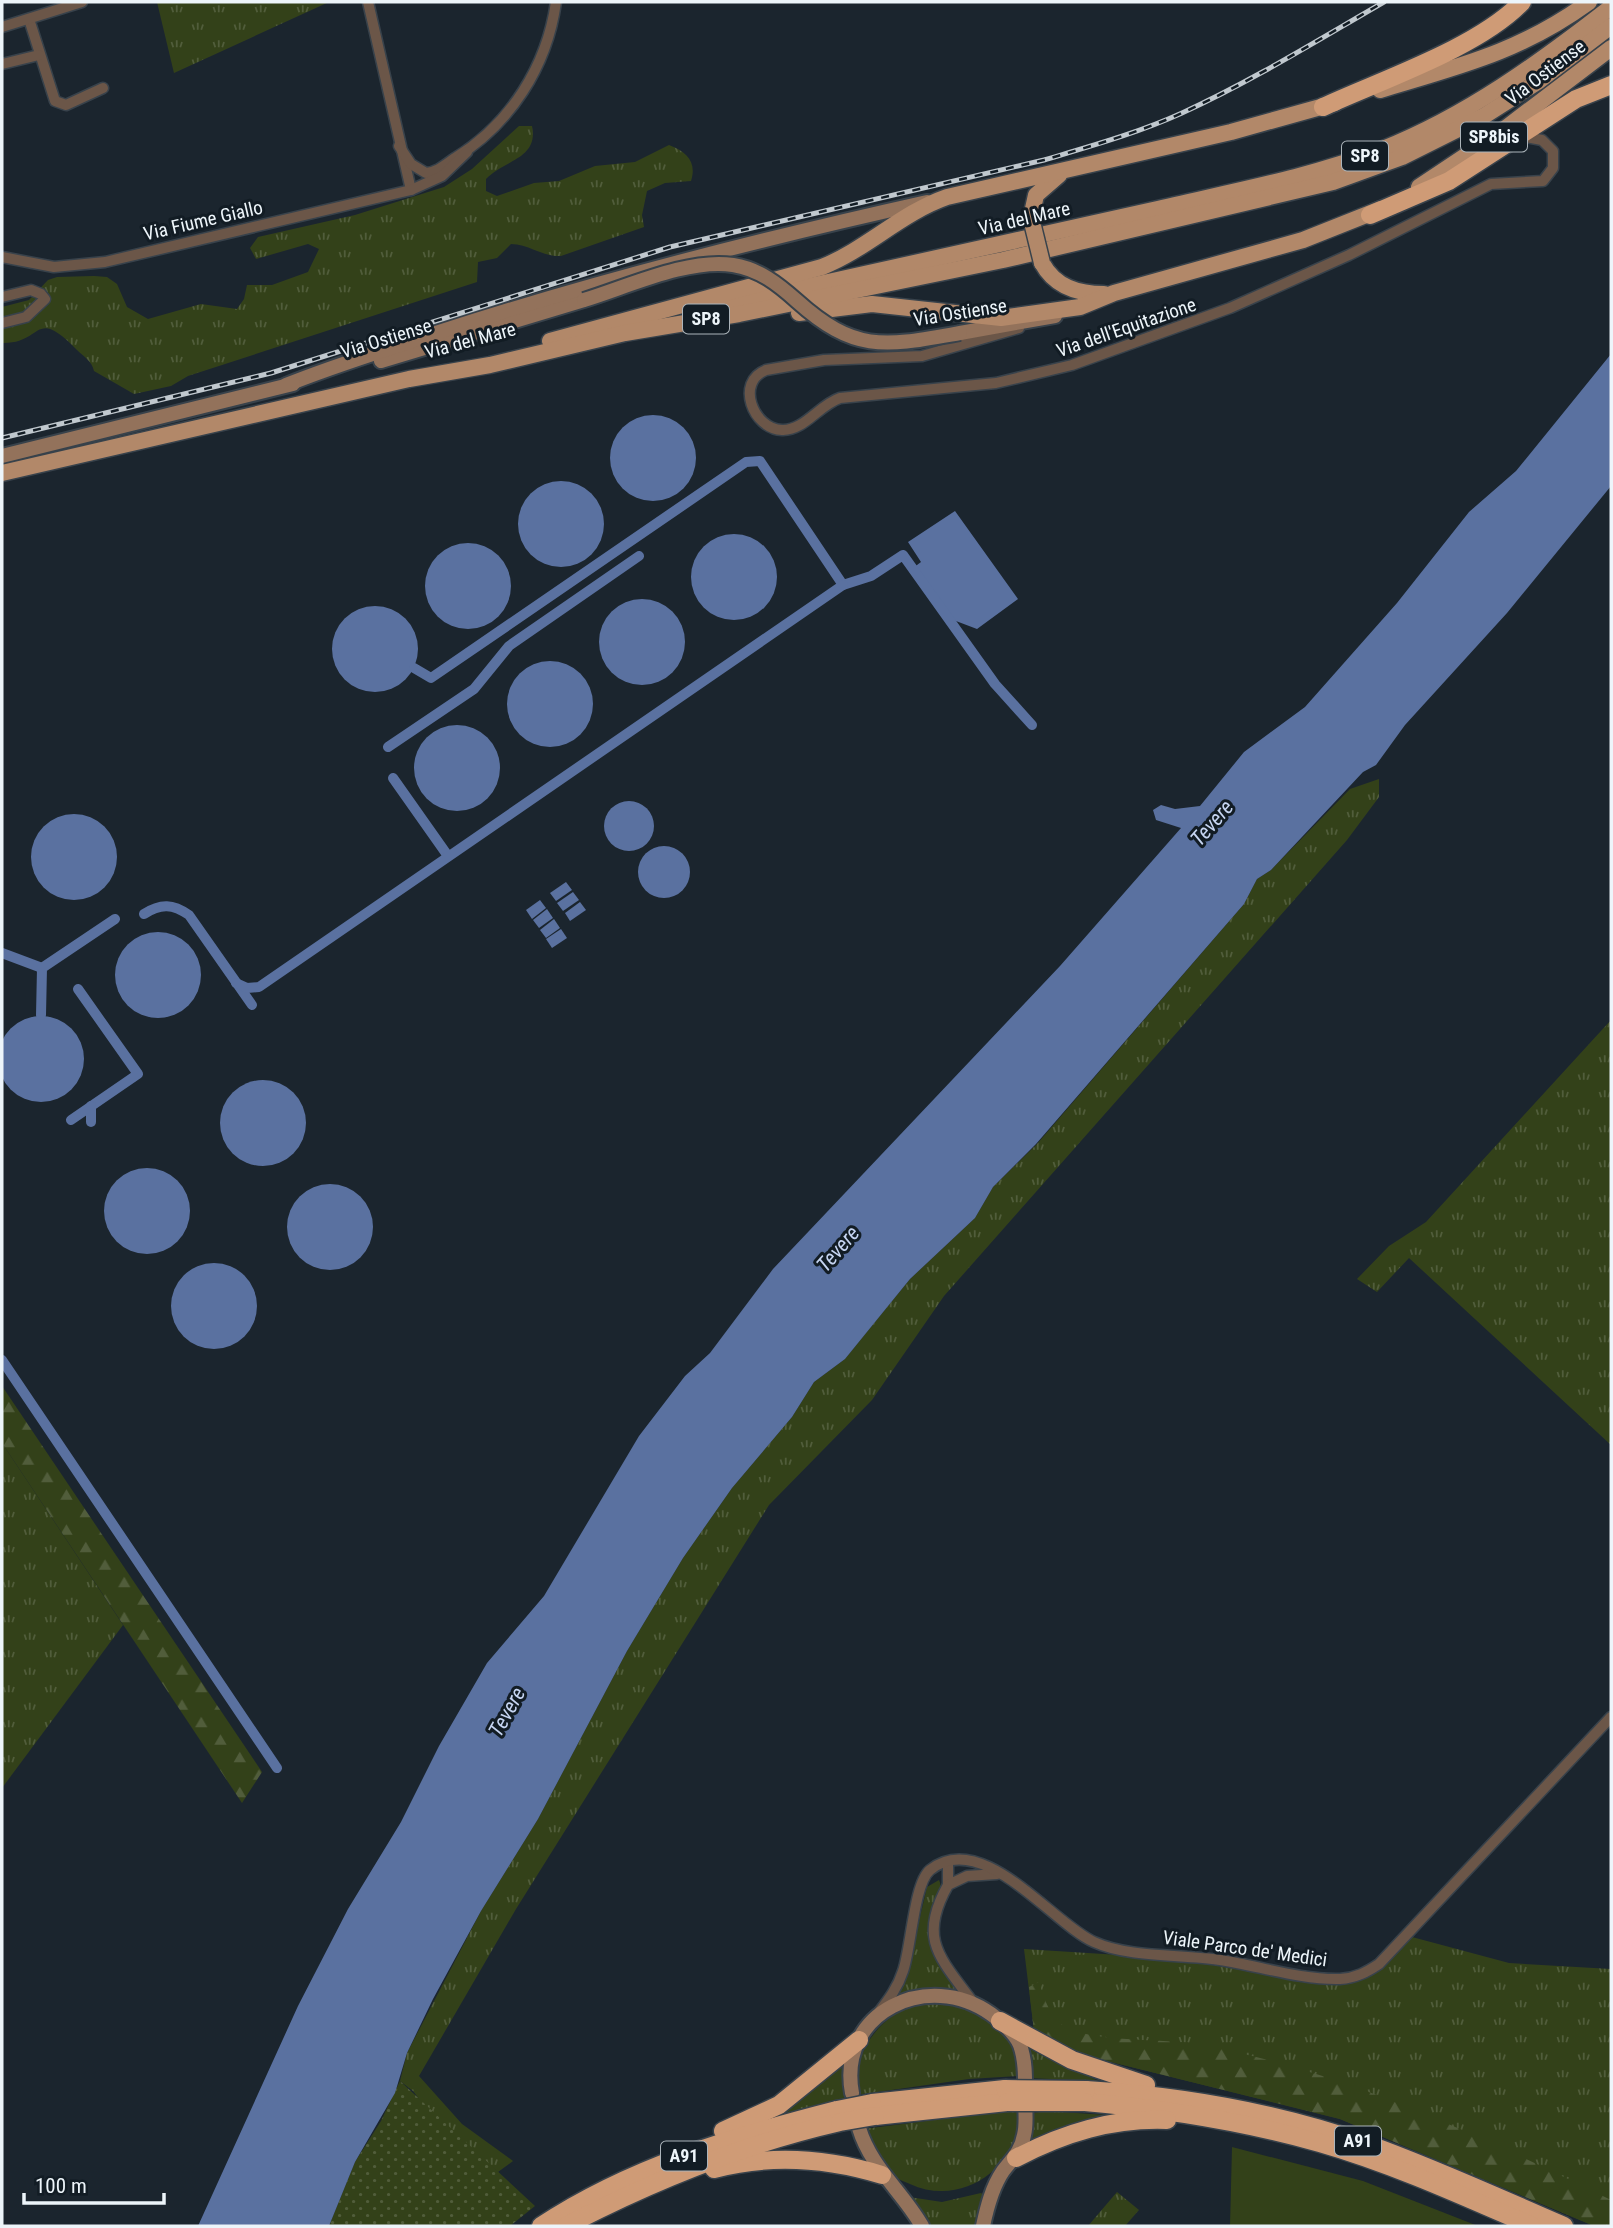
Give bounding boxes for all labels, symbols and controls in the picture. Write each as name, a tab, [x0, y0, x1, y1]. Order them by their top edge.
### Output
street label: Via Ostiense	[1501, 35, 1590, 110]
road number: SP8bis	[1461, 122, 1527, 152]
road number: SP8	[1342, 141, 1388, 170]
street label: Via Fiume Giallo	[141, 196, 265, 245]
street label: Via del Mare	[976, 197, 1072, 240]
street label: Via dell'Equitazione	[1053, 293, 1199, 362]
street label: Via Ostiense	[912, 294, 1008, 331]
road number: SP8	[683, 304, 729, 334]
street label: Via Ostiense	[338, 314, 435, 363]
street label: Via del Mare	[422, 317, 518, 364]
water label: Tevere	[1186, 795, 1238, 851]
water label: Tevere	[812, 1221, 864, 1277]
water label: Tevere	[484, 1683, 530, 1741]
street label: Viale Parco de' Medici	[1161, 1926, 1329, 1971]
road number: A91	[1335, 2126, 1381, 2155]
road number: A91	[661, 2142, 707, 2170]
scale bar	[24, 2162, 164, 2206]
text: 100 m	[35, 2174, 87, 2198]

